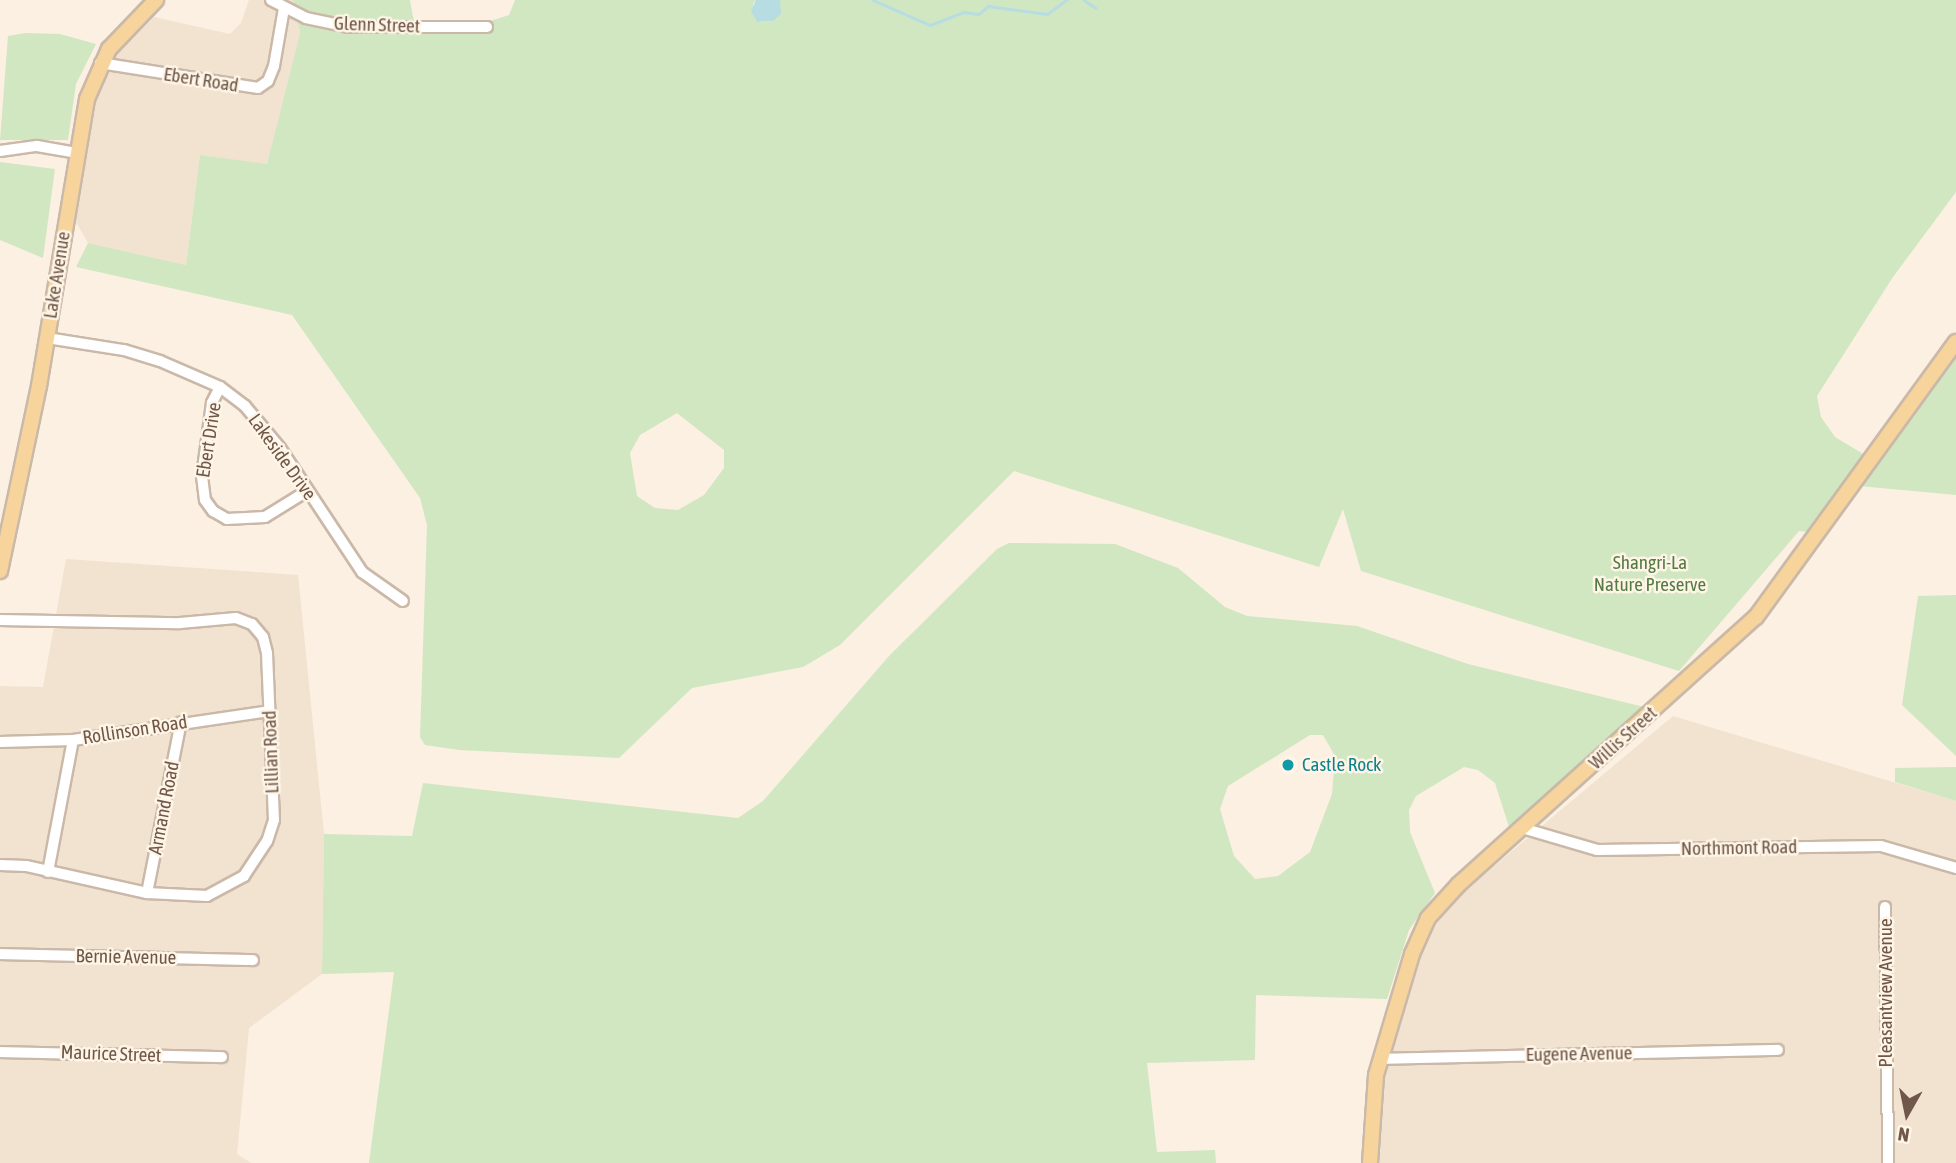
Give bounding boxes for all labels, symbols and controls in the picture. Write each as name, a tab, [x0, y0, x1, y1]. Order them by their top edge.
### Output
street label: Glenn Street	[333, 12, 421, 38]
street label: Ebert Road	[162, 63, 240, 97]
street label: Lake Avenue	[39, 230, 75, 320]
street label: Ebert Drive	[192, 401, 226, 479]
street label: Lakeside Drive	[243, 409, 321, 505]
park label: Shangri-La Nature Preserve	[1594, 552, 1706, 596]
street label: Willis Street	[1584, 702, 1662, 774]
street label: Rollinson Road	[81, 710, 189, 750]
street label: Lillian Road	[258, 710, 284, 794]
place label: Castle Rock	[1302, 754, 1381, 776]
marker: Castle Rock	[1280, 757, 1296, 773]
street label: Armand Road	[144, 759, 184, 857]
street label: Northmont Road	[1681, 836, 1797, 860]
street label: Pleasantview Avenue	[1875, 918, 1897, 1068]
street label: Bernie Avenue	[75, 945, 177, 969]
street label: Maurice Street	[60, 1041, 162, 1067]
street label: Eugene Avenue	[1525, 1042, 1633, 1066]
north arrow	[1872, 1079, 1942, 1149]
text: N	[1896, 1123, 1911, 1146]

